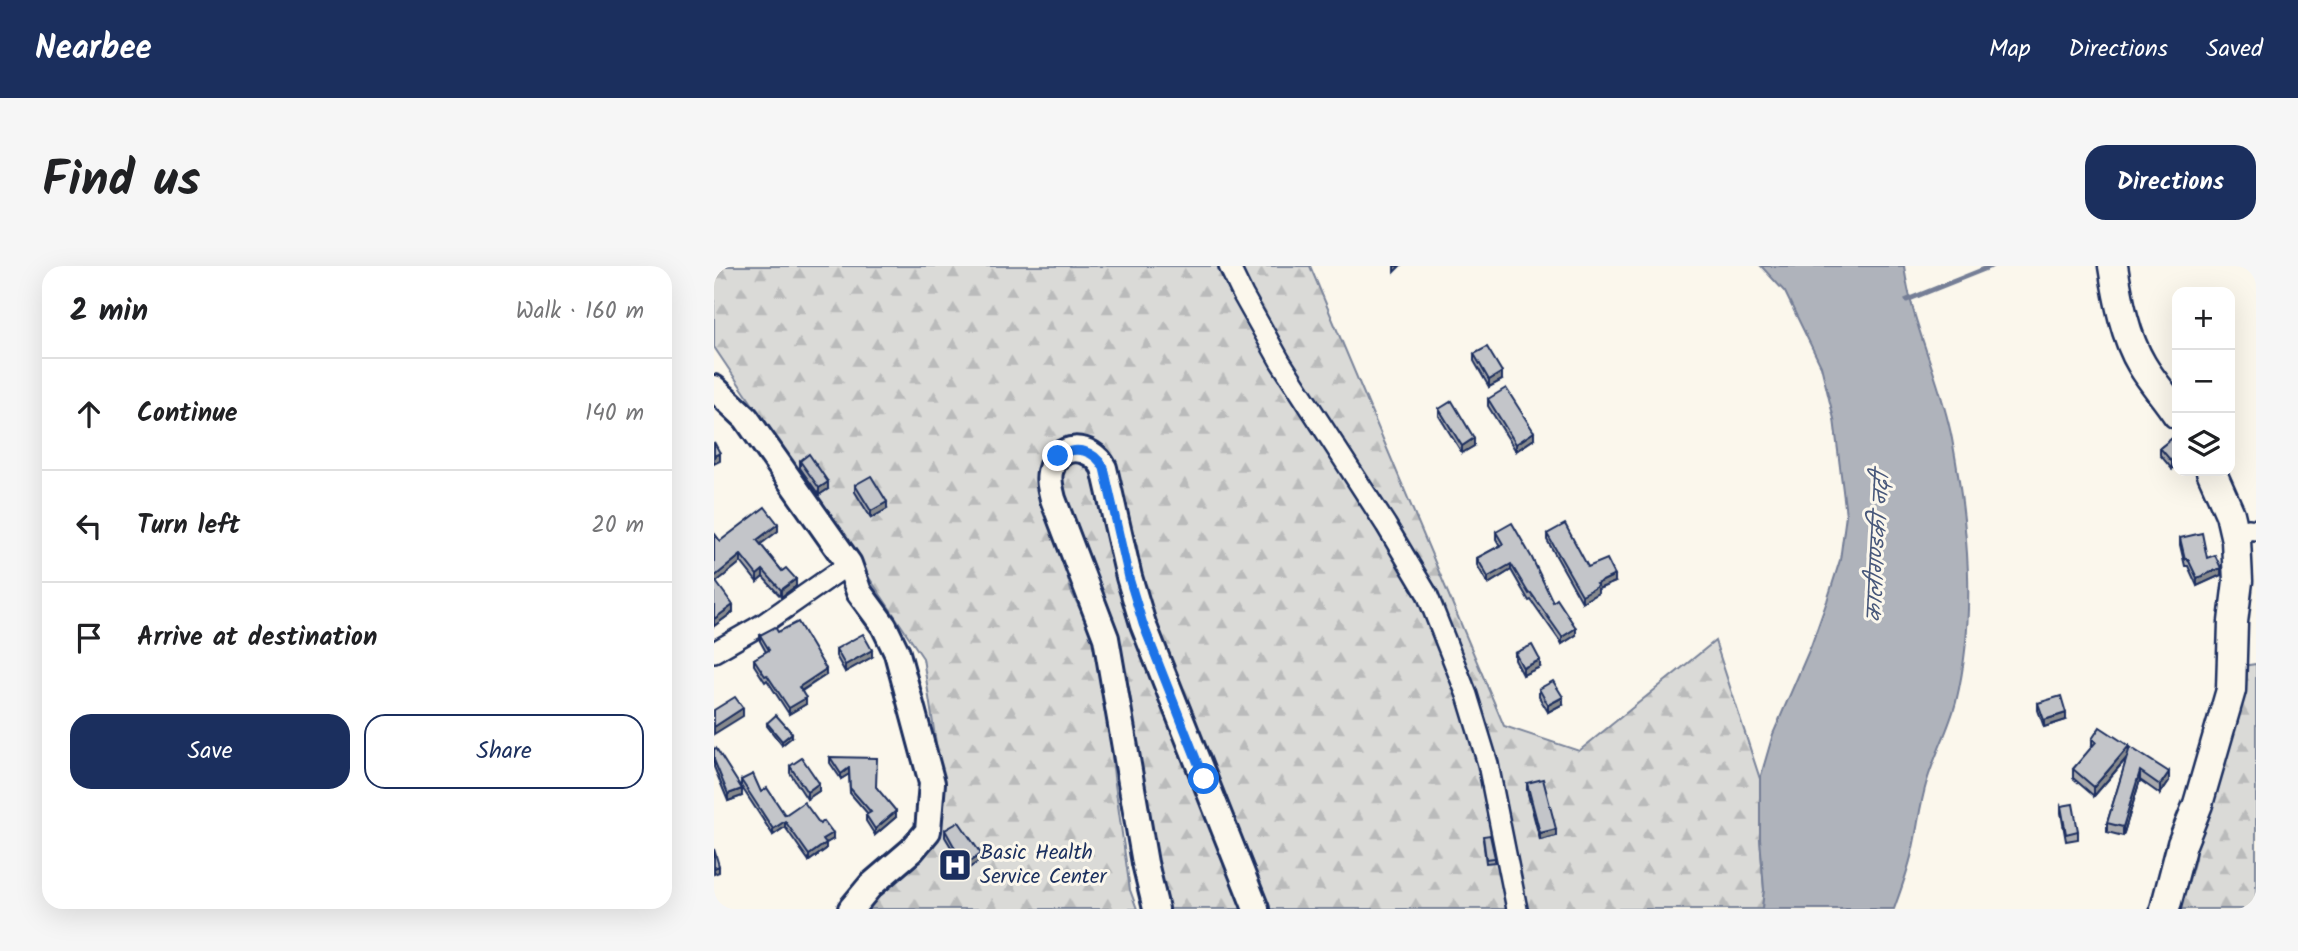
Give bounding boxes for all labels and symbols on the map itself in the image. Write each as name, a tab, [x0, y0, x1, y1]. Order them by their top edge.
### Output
route end	[1042, 440, 1073, 471]
water label: कालीगण्डकी नदी	[1857, 465, 1901, 623]
route start	[1188, 763, 1219, 794]
place label: Basic Health Service Center	[980, 837, 1107, 894]
hospital icon: Basic Health Service Center	[936, 846, 974, 884]

